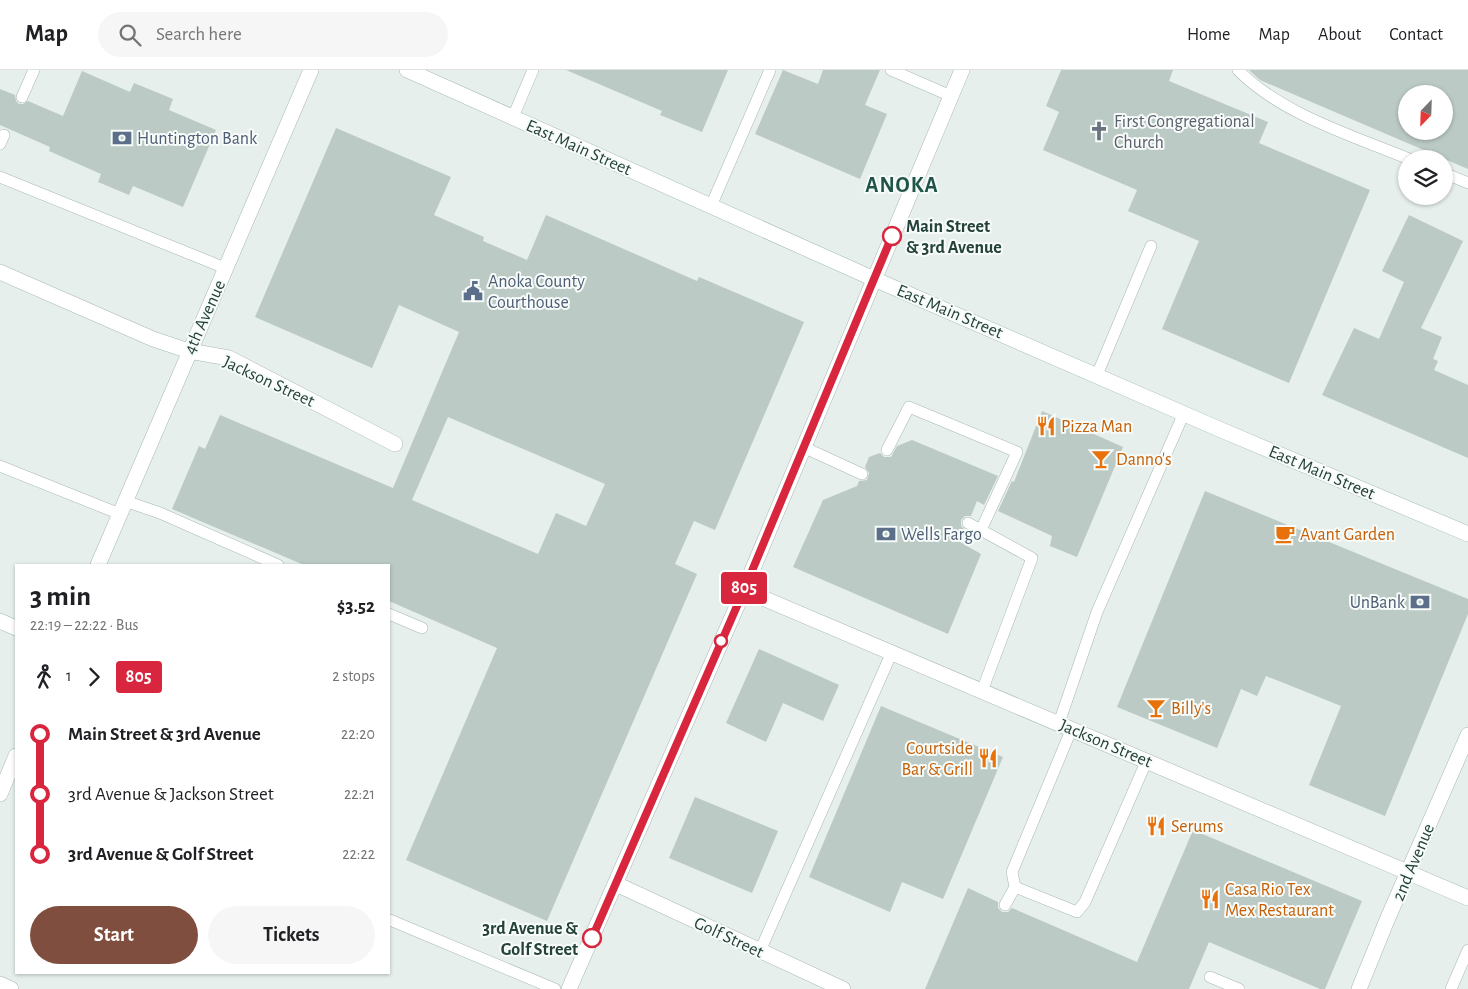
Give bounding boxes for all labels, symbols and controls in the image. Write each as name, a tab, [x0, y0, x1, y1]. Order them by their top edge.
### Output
search box	[98, 12, 448, 57]
icon: search	[116, 21, 144, 49]
text: Map	[25, 22, 68, 46]
text: Search here	[156, 25, 242, 44]
text: Home	[1187, 26, 1230, 44]
text: Map	[1258, 26, 1290, 44]
text: About	[1318, 26, 1361, 44]
text: Contact	[1389, 26, 1443, 44]
north arrow	[1398, 85, 1452, 140]
map controls	[1398, 85, 1453, 205]
place label: First Congregational Church	[1114, 113, 1255, 152]
street label: East Main Street	[523, 117, 634, 179]
church icon: First Congregational Church	[1088, 120, 1110, 142]
bank icon: Huntington Bank	[111, 127, 133, 149]
place label: Huntington Bank	[137, 130, 258, 148]
button: layers	[1398, 150, 1453, 205]
district label: ANOKA	[865, 174, 939, 196]
place label: Main Street & 3rd Avenue	[906, 218, 1002, 257]
marker: Main Street & 3rd Avenue	[882, 226, 902, 246]
place label: Anoka County Courthouse	[488, 273, 585, 312]
street label: 4th Avenue	[181, 278, 229, 357]
public building icon: Anoka County Courthouse	[462, 280, 484, 302]
street label: East Main Street	[894, 281, 1006, 342]
street label: Jackson Street	[220, 353, 317, 411]
restaurant icon: Pizza Man	[1035, 415, 1057, 437]
place label: Pizza Man	[1061, 418, 1132, 436]
street label: East Main Street	[1266, 442, 1378, 503]
bar icon: Danno's	[1090, 448, 1112, 470]
place label: Danno's	[1116, 451, 1172, 469]
bank icon: Wells Fargo	[875, 523, 897, 545]
cafe icon: Avant Garden	[1274, 523, 1296, 545]
place label: Wells Fargo	[901, 526, 982, 544]
place label: Avant Garden	[1300, 526, 1395, 544]
line badge: 805	[715, 572, 773, 604]
text: 805	[731, 579, 757, 597]
text: 3 min	[30, 583, 91, 611]
bank icon: UnBank	[1409, 591, 1431, 613]
place label: UnBank	[1350, 594, 1406, 612]
text: $3.52	[337, 597, 375, 616]
text: 22:19 – 22:22 · Bus	[30, 617, 139, 633]
unlabelled marker	[714, 634, 728, 648]
icon: walk	[30, 663, 58, 691]
icon: forward	[80, 663, 108, 691]
text: 1	[66, 668, 72, 684]
text: 805	[126, 668, 152, 686]
text: 2 stops	[332, 668, 375, 684]
bar icon: Billy's	[1145, 697, 1167, 719]
place label: Billy's	[1171, 700, 1211, 718]
street label: Jackson Street	[1057, 716, 1155, 772]
text: Main Street & 3rd Avenue	[68, 725, 261, 744]
text: 22:20	[341, 726, 375, 742]
place label: Courtside Bar & Grill	[901, 740, 973, 779]
restaurant icon: Courtside Bar & Grill	[977, 747, 999, 769]
text: 3rd Avenue & Jackson Street	[68, 785, 274, 804]
text: 22:21	[344, 786, 375, 802]
restaurant icon: Serums	[1145, 815, 1167, 837]
place label: Serums	[1171, 818, 1223, 836]
street label: 2nd Avenue	[1390, 821, 1438, 904]
text: 3rd Avenue & Golf Street	[68, 845, 253, 864]
text: 22:22	[342, 846, 375, 862]
place label: Casa Rio Tex Mex Restaurant	[1225, 881, 1334, 920]
restaurant icon: Casa Rio Tex Mex Restaurant	[1199, 888, 1221, 910]
button: Start	[30, 906, 198, 964]
button: Tickets	[208, 906, 375, 964]
street label: Golf Street	[691, 914, 766, 962]
place label: 3rd Avenue & Golf Street	[482, 920, 578, 959]
marker: 3rd Avenue & Golf Street	[582, 928, 602, 948]

